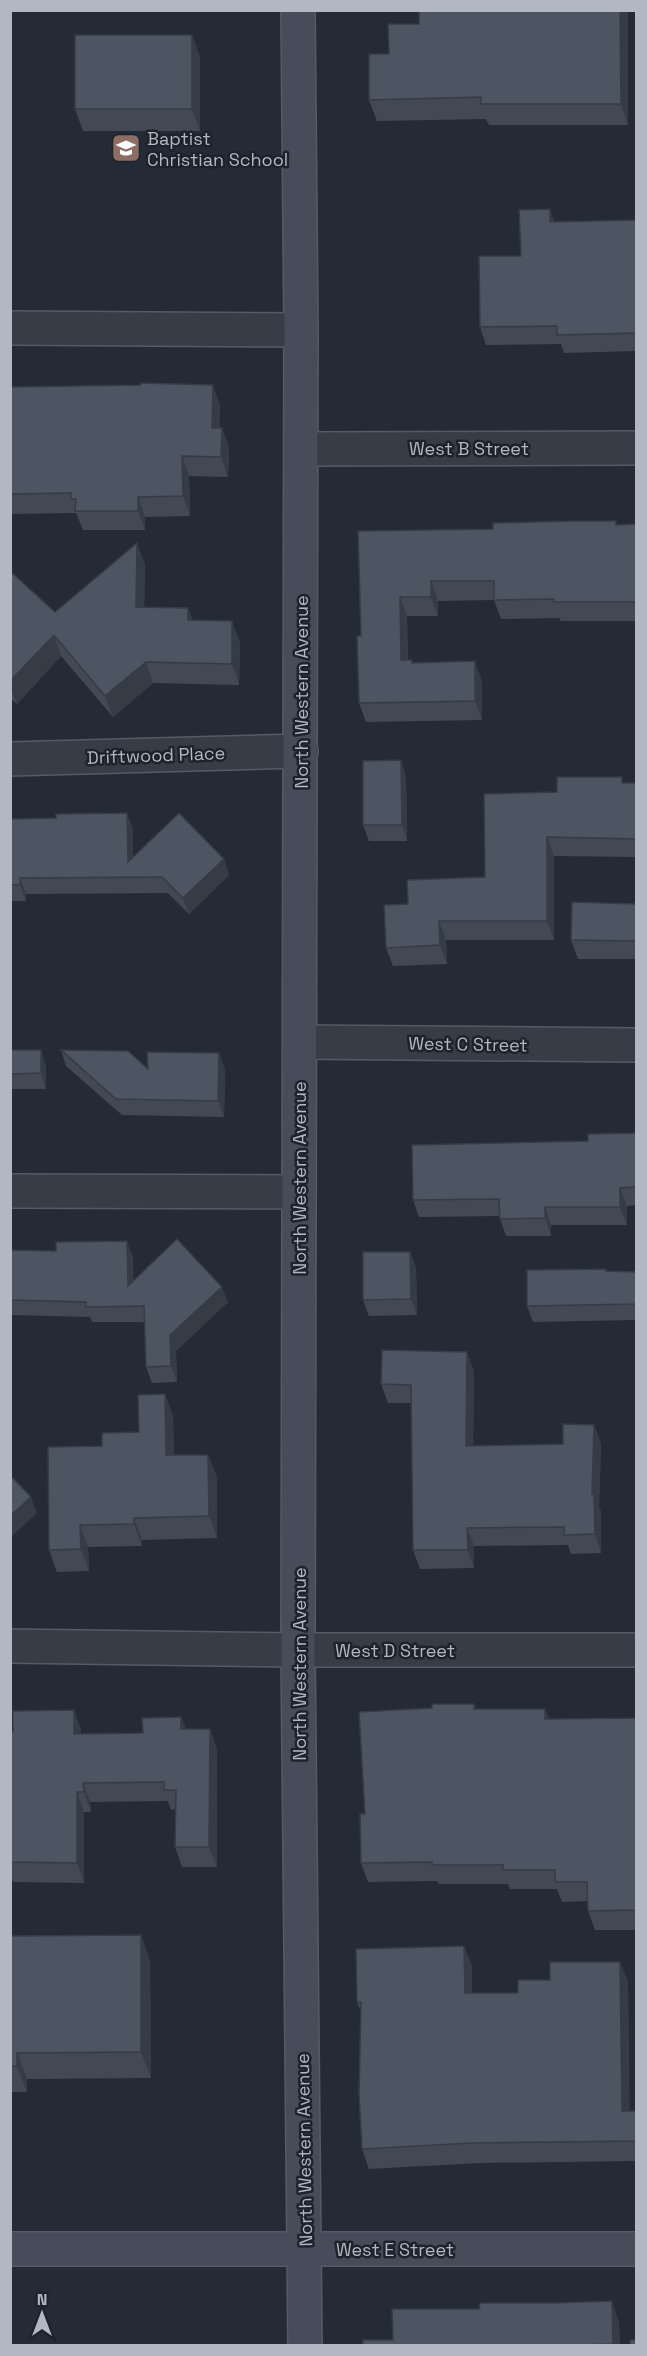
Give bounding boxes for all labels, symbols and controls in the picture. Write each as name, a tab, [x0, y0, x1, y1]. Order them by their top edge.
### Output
place label: Baptist Christian School	[147, 127, 288, 171]
school or university icon: Baptist Christian School	[110, 132, 142, 164]
street label: West B Street	[409, 437, 529, 460]
street label: North Western Avenue	[290, 595, 313, 789]
street label: Driftwood Place	[86, 741, 226, 769]
street label: West C Street	[408, 1031, 528, 1057]
street label: North Western Avenue	[288, 1081, 311, 1275]
street label: North Western Avenue	[288, 1567, 311, 1761]
street label: West D Street	[335, 1639, 455, 1662]
street label: North Western Avenue	[291, 2053, 317, 2247]
street label: West E Street	[336, 2238, 454, 2261]
north arrow	[12, 2284, 72, 2344]
text: N	[37, 2289, 47, 2310]

